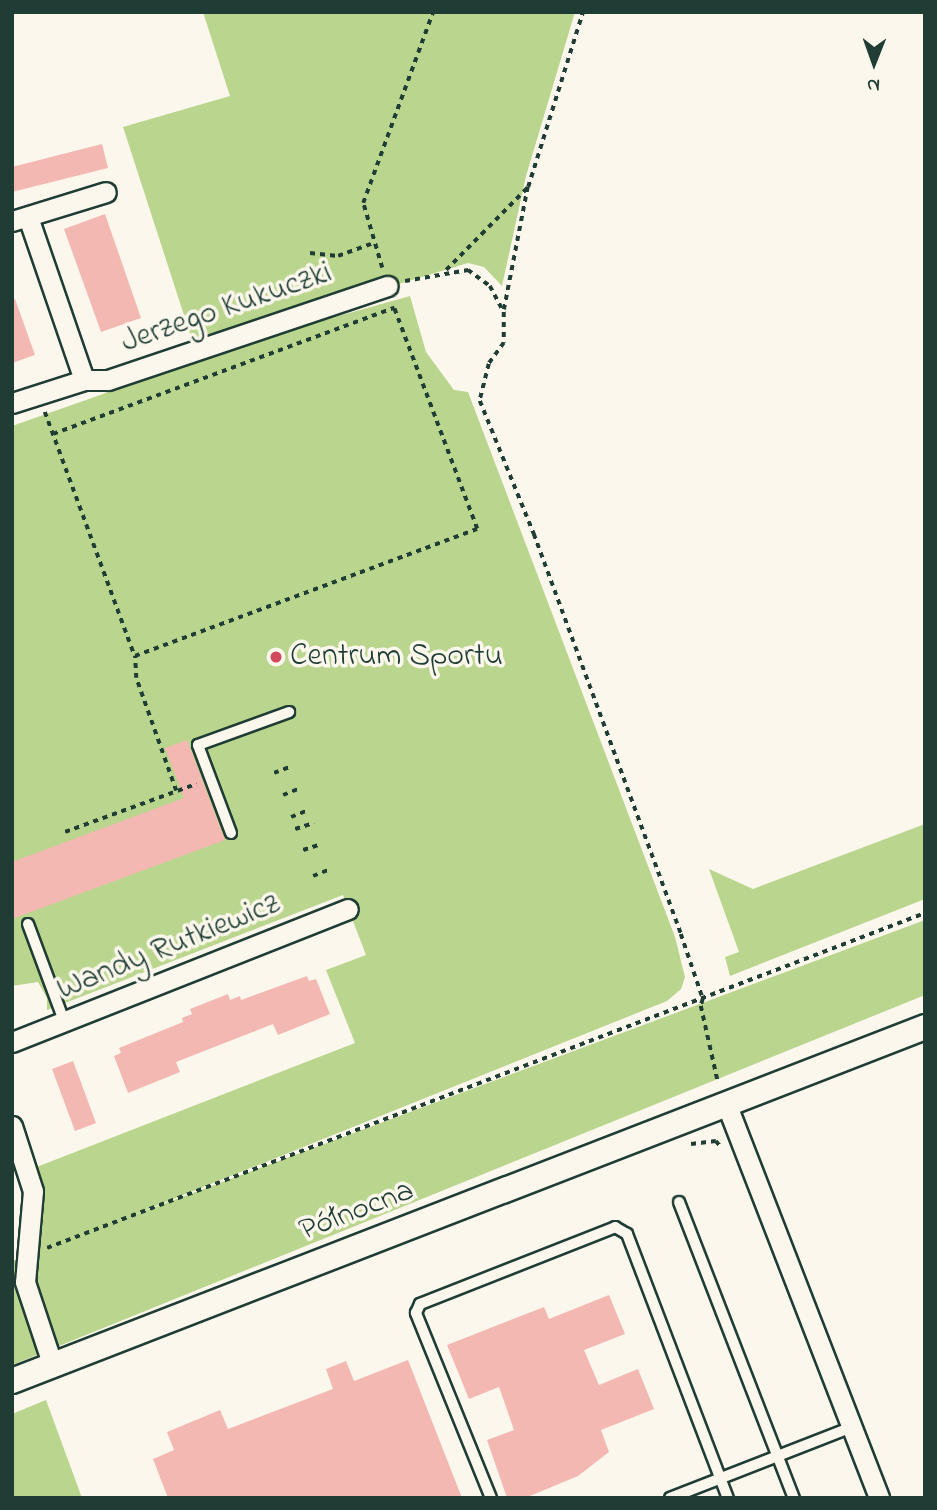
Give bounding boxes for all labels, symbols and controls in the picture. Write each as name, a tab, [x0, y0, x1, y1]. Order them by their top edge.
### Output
north arrow	[839, 28, 909, 98]
text: N	[867, 71, 880, 98]
street label: Jerzego Kukuczki	[117, 255, 337, 363]
place label: Centrum Sportu	[290, 638, 503, 676]
marker: Centrum Sportu	[268, 649, 284, 665]
street label: Wandy Rutkiewicz	[52, 886, 286, 1010]
street label: Północna	[294, 1173, 420, 1251]

